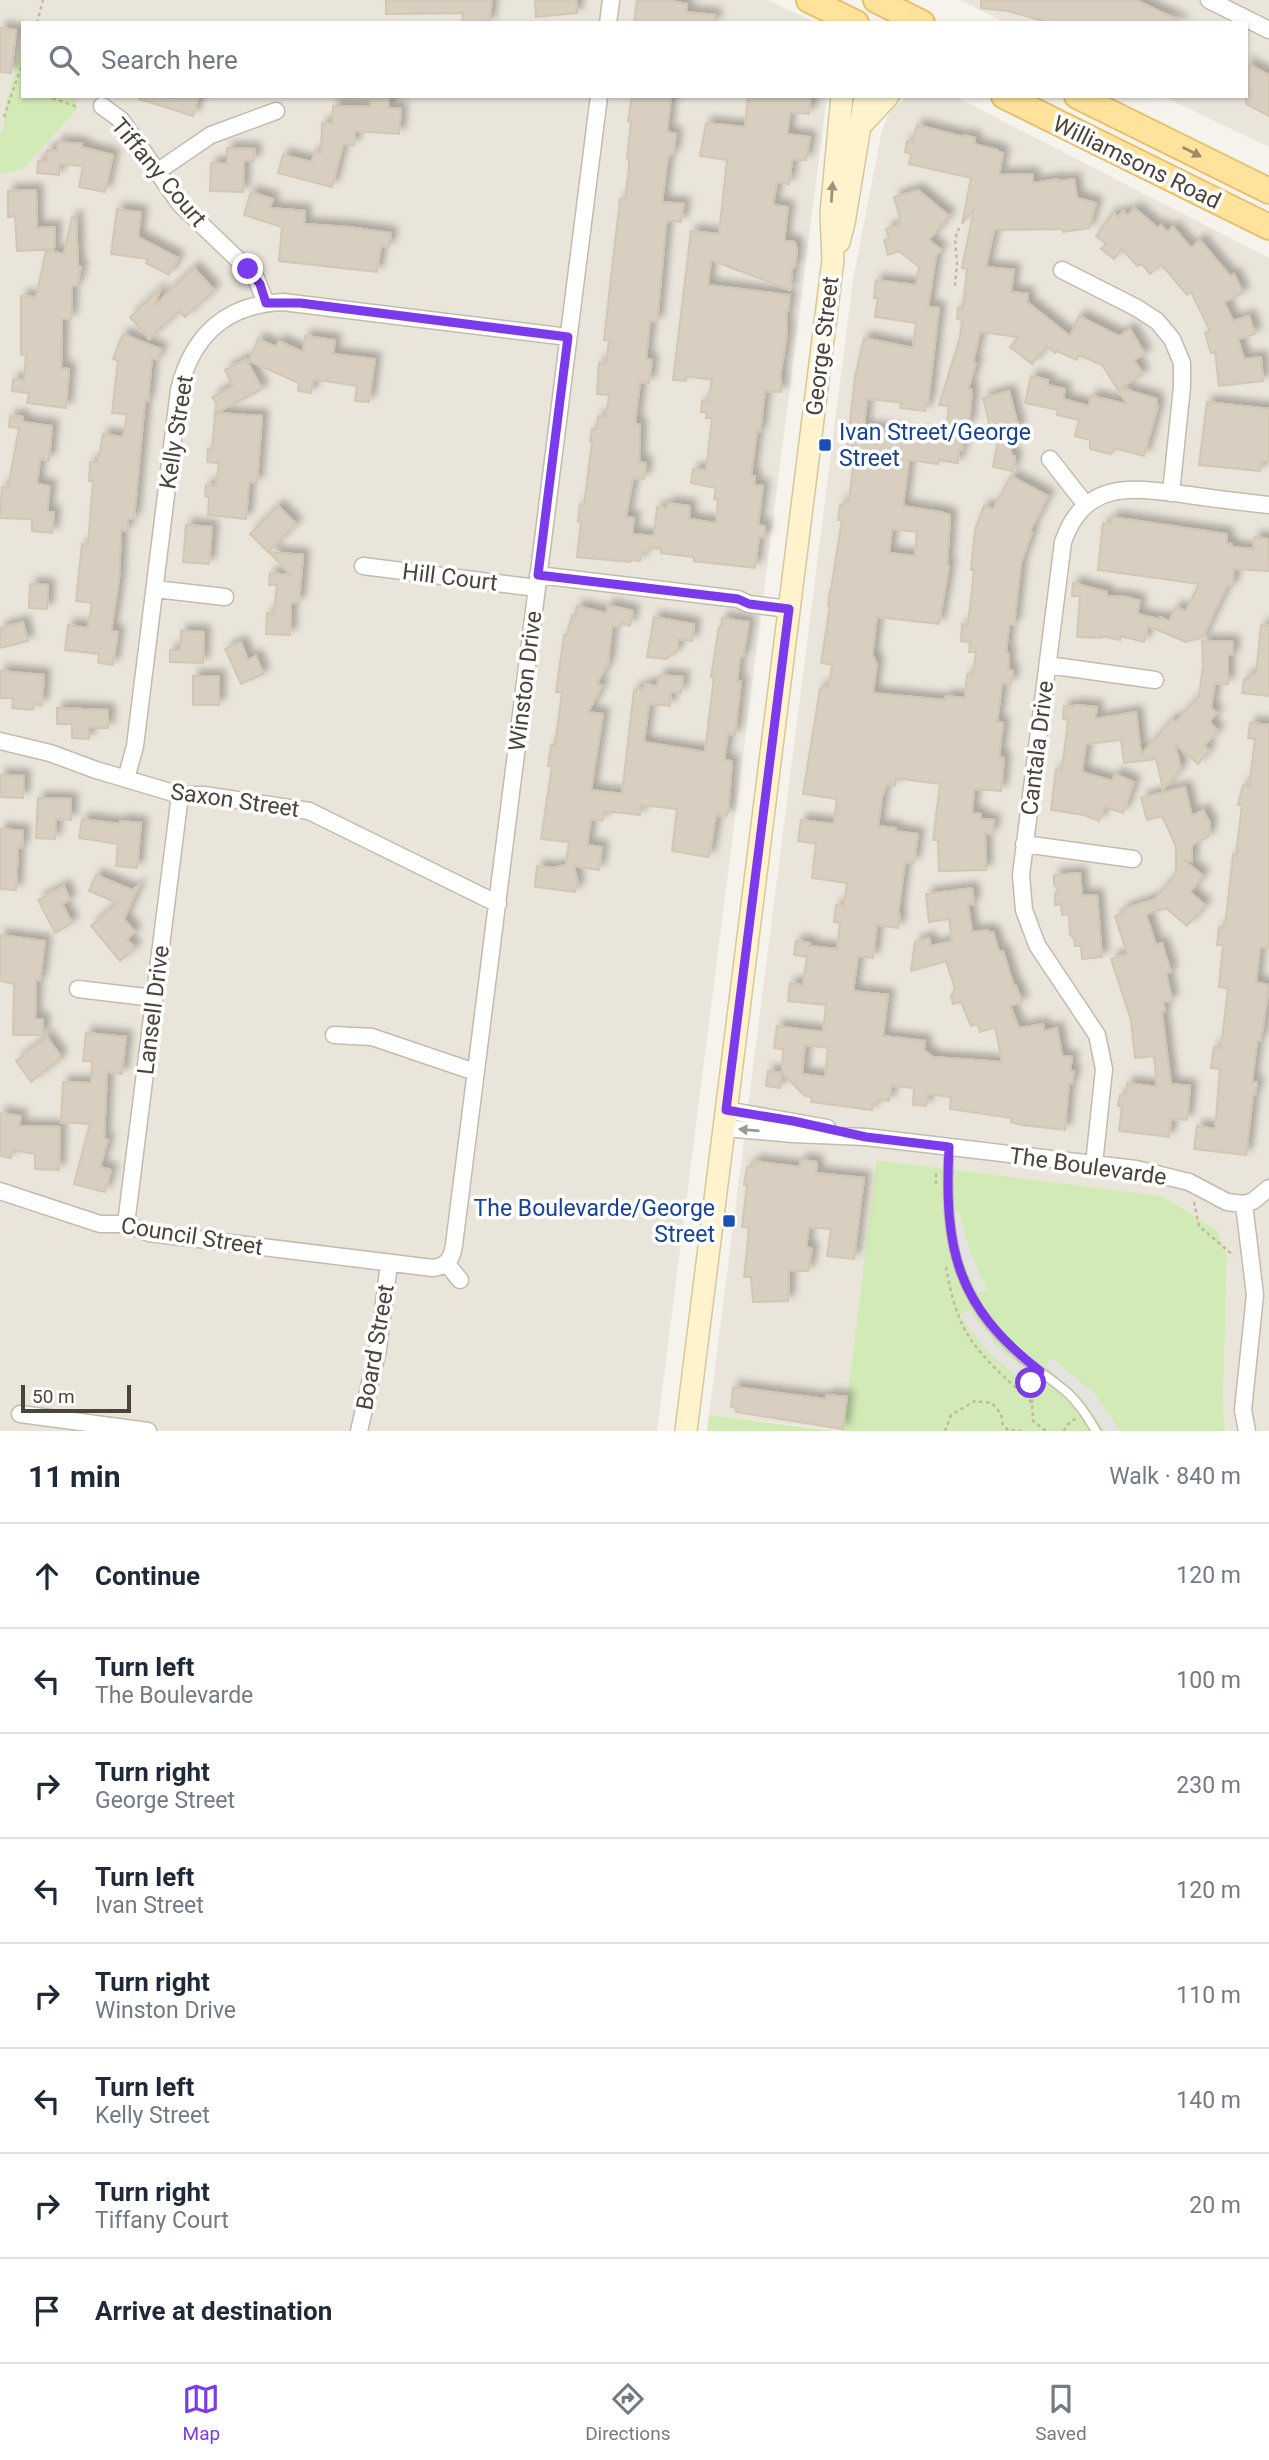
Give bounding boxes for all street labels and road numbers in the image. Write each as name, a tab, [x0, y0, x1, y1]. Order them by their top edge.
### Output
street label: Williamsons Road	[1048, 110, 1225, 215]
street label: Tiffany Court	[105, 112, 212, 232]
street label: George Street	[801, 275, 844, 417]
street label: Kelly Street	[154, 373, 199, 491]
street label: Hill Court	[401, 558, 499, 597]
street label: Winston Drive	[504, 609, 547, 753]
street label: Cantala Drive	[1016, 679, 1059, 817]
street label: Saxon Street	[169, 778, 301, 823]
street label: Lansell Drive	[132, 944, 175, 1076]
street label: The Boulevarde	[1008, 1142, 1168, 1191]
street label: Council Street	[119, 1212, 265, 1261]
street label: Board Street	[351, 1282, 400, 1412]

